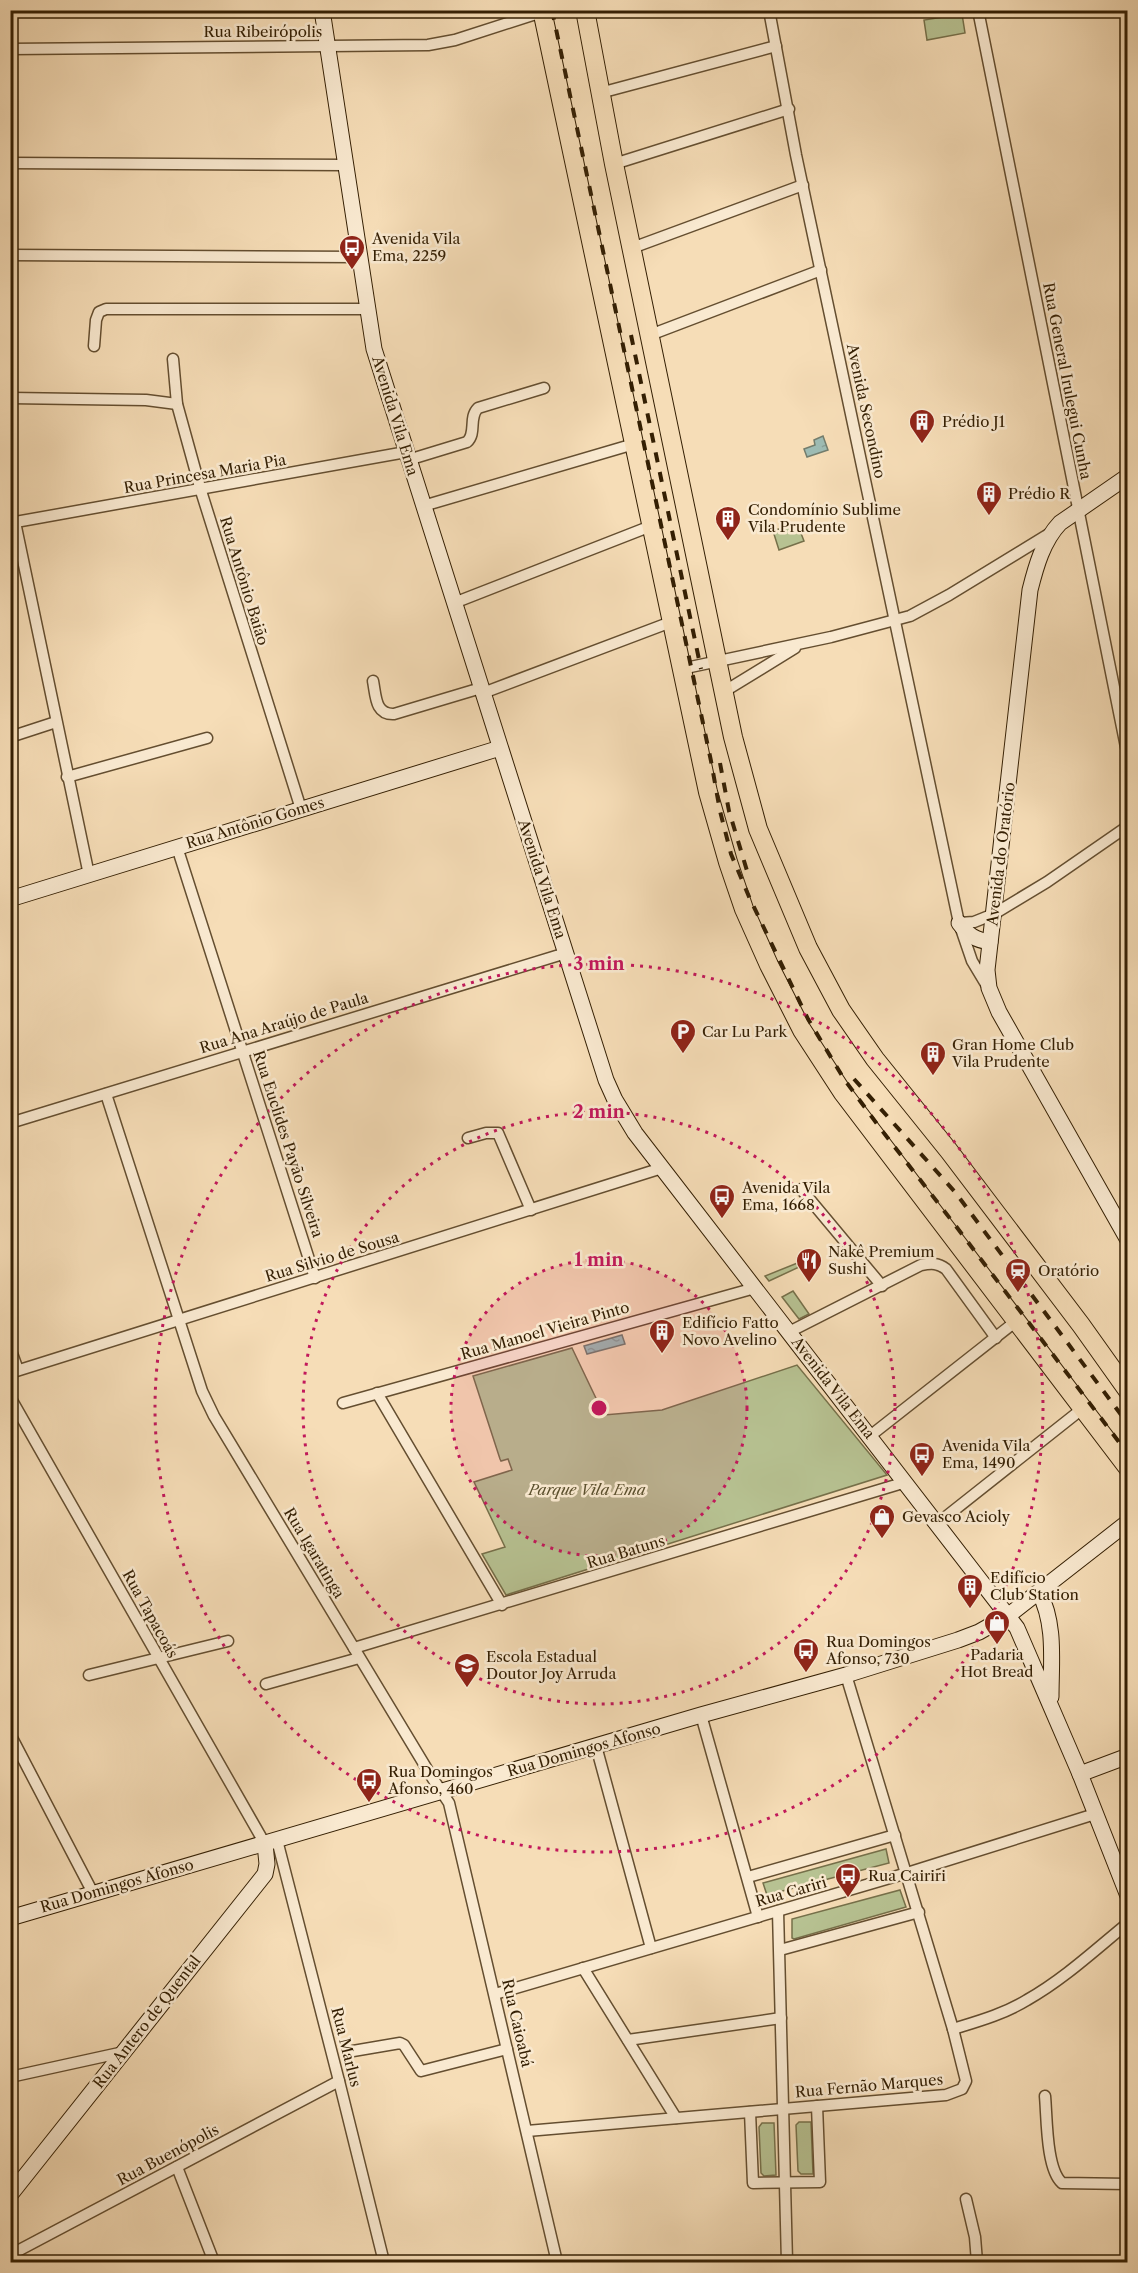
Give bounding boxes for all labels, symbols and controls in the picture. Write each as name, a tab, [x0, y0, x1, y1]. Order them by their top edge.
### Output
street label: Rua Ribeirópolis	[204, 22, 322, 41]
place label: Avenida Vila Ema, 2259	[371, 229, 460, 265]
bus stop icon: Avenida Vila Ema, 2259	[337, 233, 367, 271]
street label: Rua General Irulegui Cunha	[1039, 281, 1096, 481]
street label: Avenida Secondino	[843, 341, 890, 480]
street label: Avenida Vila Ema	[368, 353, 423, 478]
building icon: Prédio J1	[907, 407, 937, 445]
place label: Prédio J1	[942, 412, 1006, 431]
street label: Rua Princesa Maria Pia	[122, 450, 288, 497]
building icon: Prédio R	[974, 479, 1004, 517]
place label: Prédio R	[1008, 484, 1071, 503]
place label: Condomínio Sublime Vila Prudente	[747, 500, 901, 536]
building icon: Condomínio Sublime Vila Prudente	[713, 504, 743, 542]
street label: Rua Antônio Baião	[216, 514, 273, 647]
street label: Avenida do Oratório	[982, 781, 1019, 928]
street label: Rua Antônio Gomes	[183, 792, 326, 853]
street label: Avenida Vila Ema	[514, 816, 571, 941]
text: 3 min	[573, 953, 625, 975]
street label: Rua Ana Araújo de Paula	[197, 988, 371, 1057]
parking icon: Car Lu Park	[668, 1017, 698, 1055]
place label: Car Lu Park	[702, 1022, 788, 1041]
place label: Gran Home Club Vila Prudente	[951, 1035, 1074, 1071]
building icon: Gran Home Club Vila Prudente	[918, 1039, 948, 1077]
street label: Rua Euclides Payão Silveira	[249, 1048, 328, 1240]
text: 2 min	[573, 1101, 626, 1123]
place label: Avenida Vila Ema, 1668	[741, 1178, 830, 1214]
bus stop icon: Avenida Vila Ema, 1668	[707, 1182, 737, 1220]
street label: Rua Silvio de Sousa	[263, 1227, 401, 1286]
place label: Nakê Premium Sushi	[828, 1242, 935, 1278]
restaurant icon: Nakê Premium Sushi	[794, 1246, 824, 1284]
text: 1 min	[574, 1249, 624, 1271]
station icon: Oratório	[1003, 1256, 1033, 1294]
place label: Oratório	[1038, 1261, 1099, 1280]
street label: Rua Manoel Vieira Pinto	[458, 1297, 631, 1364]
place label: Edifício Fatto Novo Avelino	[682, 1313, 779, 1349]
building icon: Edifício Fatto Novo Avelino	[647, 1317, 677, 1355]
street label: Avenida Vila Ema	[787, 1332, 879, 1443]
centre of rings	[589, 1398, 609, 1418]
place label: Avenida Vila Ema, 1490	[941, 1436, 1030, 1472]
bus stop icon: Avenida Vila Ema, 1490	[907, 1440, 937, 1478]
park label: Parque Vila Ema	[527, 1480, 646, 1499]
shop icon: Gevasco Acioly	[867, 1502, 897, 1540]
street label: Rua Igaratinga	[280, 1504, 349, 1602]
place label: Gevasco Acioly	[902, 1507, 1011, 1526]
street label: Rua Batuns	[584, 1531, 667, 1572]
street label: Rua Tapacoás	[118, 1566, 182, 1661]
place label: Edifício Club Station	[990, 1568, 1080, 1604]
building icon: Edifício Club Station	[955, 1572, 985, 1610]
shop icon: Padaria Hot Bread	[982, 1608, 1012, 1646]
place label: Rua Domingos Afonso, 730	[825, 1632, 931, 1668]
bus stop icon: Rua Domingos Afonso, 730	[791, 1636, 821, 1674]
place label: Padaria Hot Bread	[961, 1645, 1033, 1681]
place label: Escola Estadual Doutor Joy Arruda	[486, 1647, 616, 1683]
school or university icon: Escola Estadual Doutor Joy Arruda	[452, 1651, 482, 1689]
street label: Rua Domingos Afonso	[505, 1719, 663, 1781]
place label: Rua Domingos Afonso, 460	[387, 1762, 493, 1798]
bus stop icon: Rua Domingos Afonso, 460	[354, 1766, 384, 1804]
street label: Rua Domingos Afonso	[38, 1855, 196, 1917]
bus stop icon: Rua Cairiri	[833, 1861, 863, 1899]
place label: Rua Cairiri	[868, 1866, 946, 1885]
street label: Rua Cariri	[753, 1872, 829, 1911]
street label: Rua Antero de Quental	[89, 1951, 205, 2092]
street label: Rua Caioabá	[498, 1977, 537, 2069]
street label: Rua Marlus	[327, 2005, 366, 2089]
street label: Rua Fernão Marques	[794, 2070, 944, 2101]
street label: Rua Buenópolis	[114, 2120, 222, 2189]

